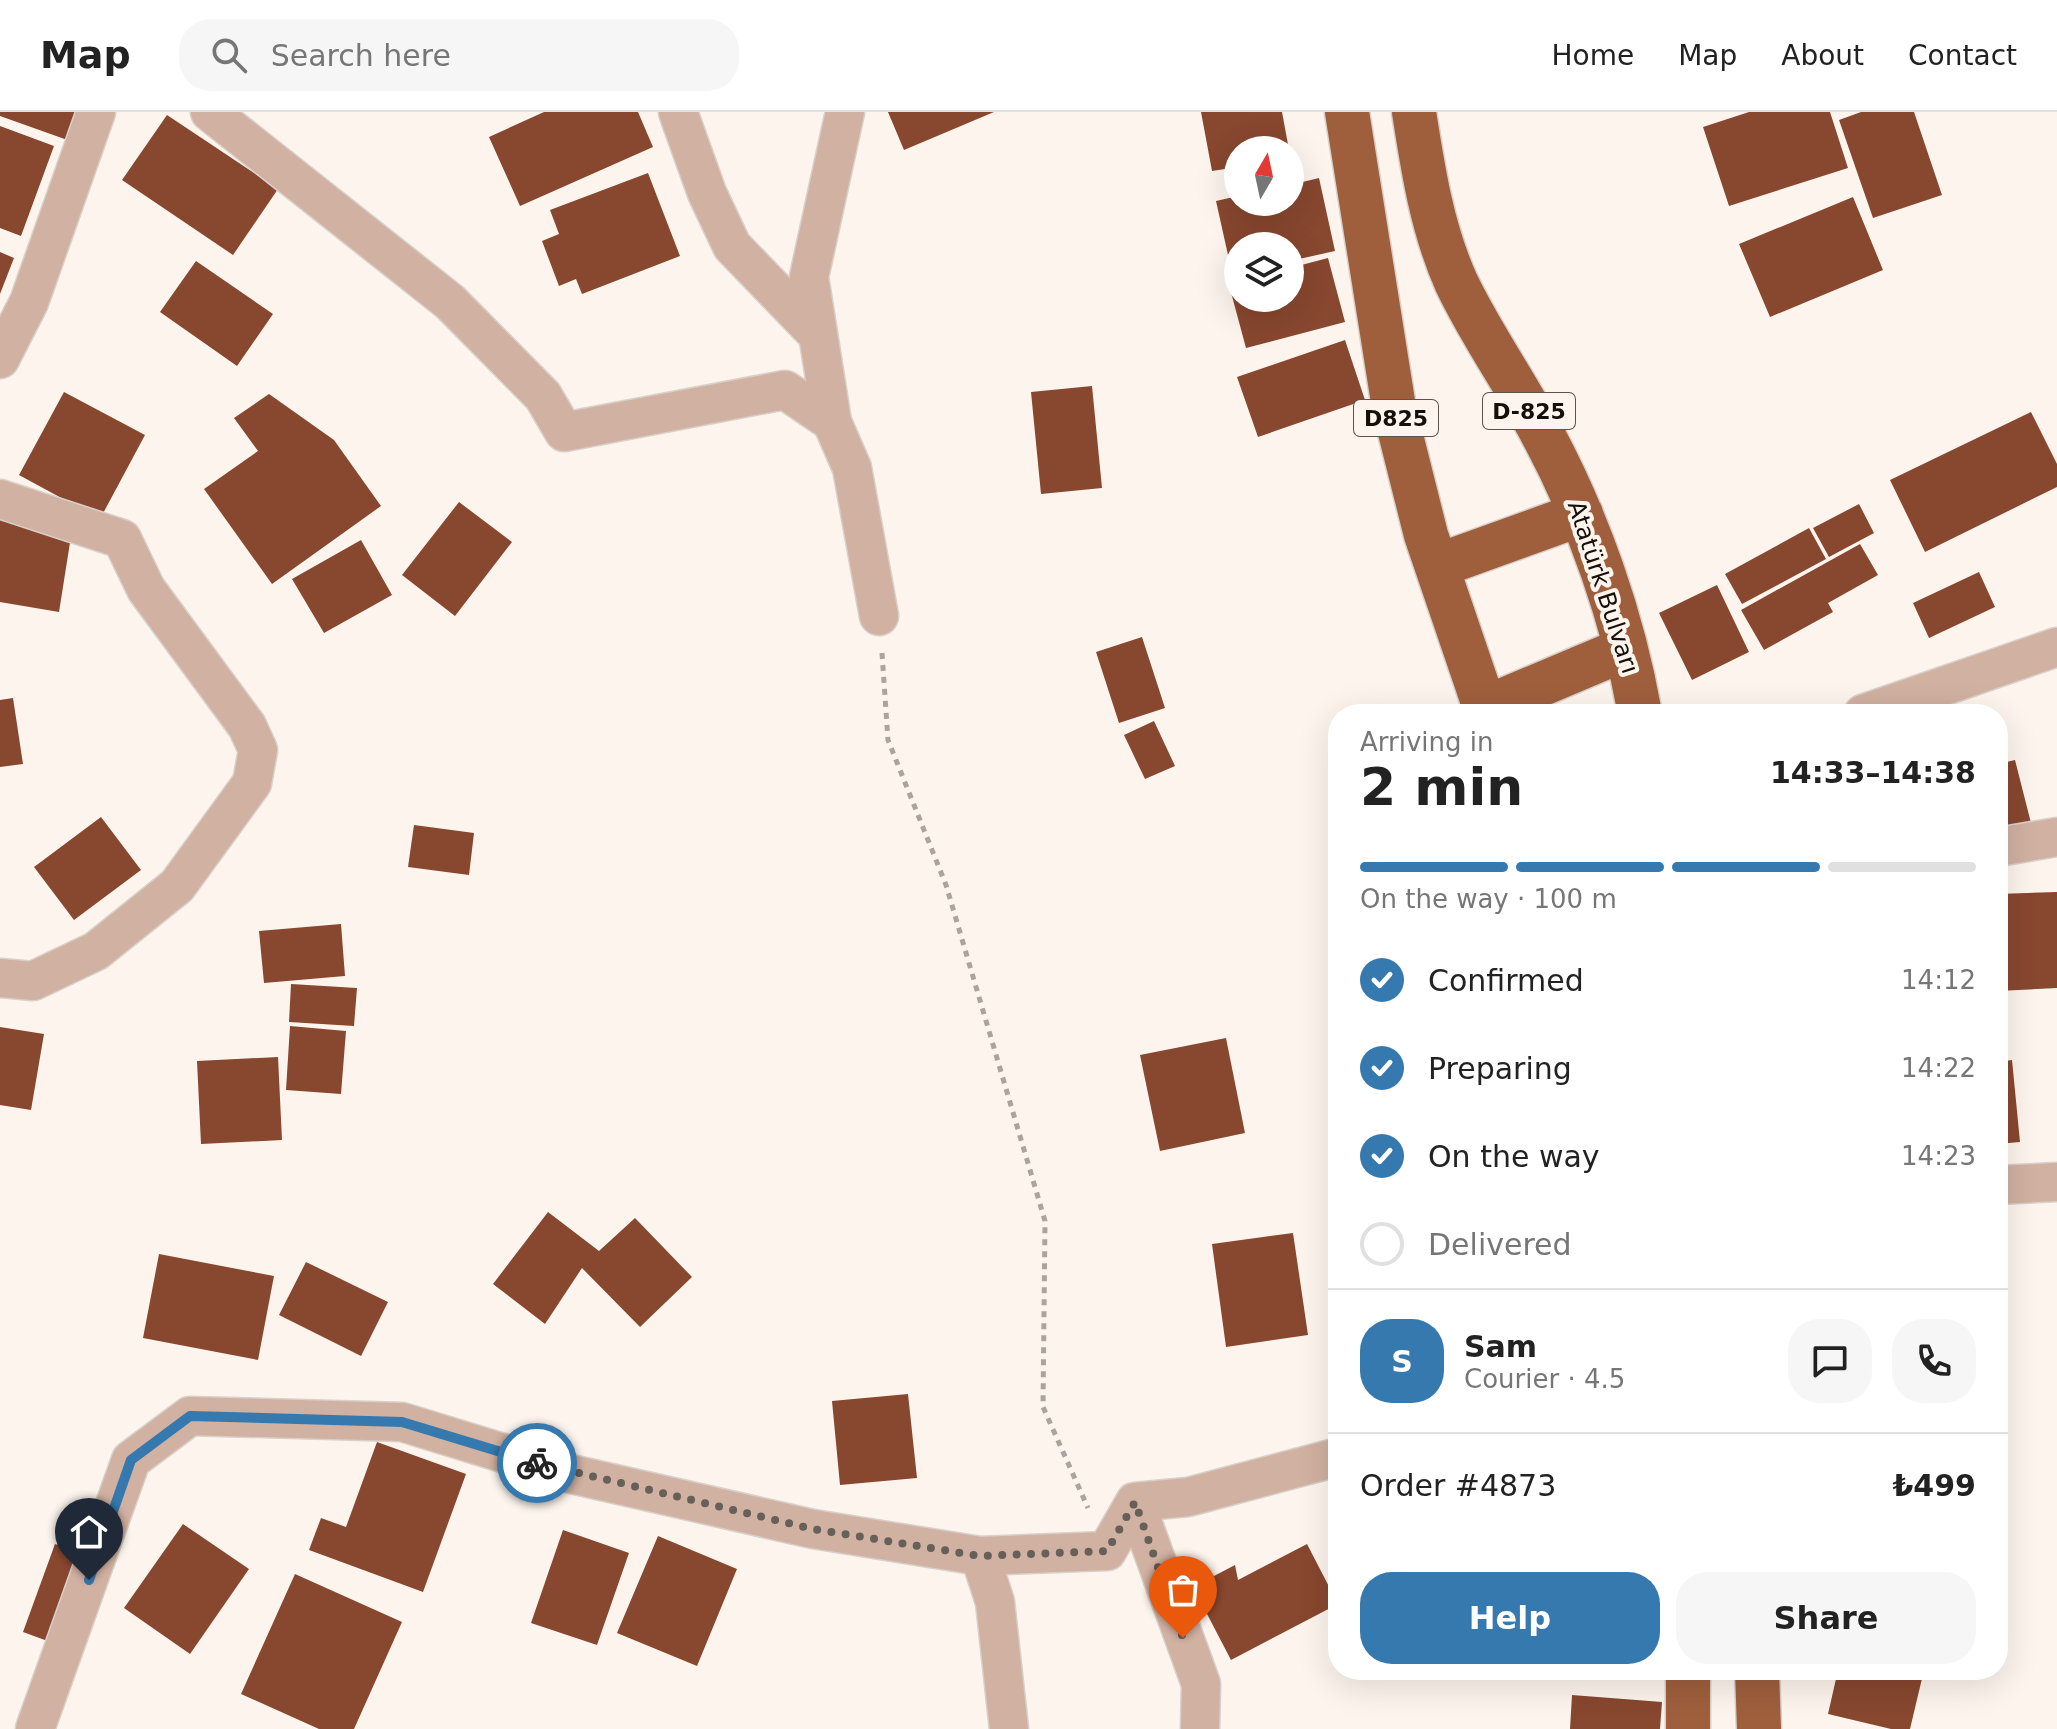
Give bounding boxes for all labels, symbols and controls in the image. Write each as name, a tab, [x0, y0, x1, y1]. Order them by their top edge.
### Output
search box	[179, 19, 739, 91]
text: Map	[40, 33, 131, 77]
icon: search	[207, 33, 251, 77]
text: Search here	[271, 38, 451, 73]
text: Home	[1551, 39, 1634, 72]
text: Map	[1678, 39, 1737, 72]
text: About	[1781, 39, 1864, 72]
text: Contact	[1908, 39, 2017, 72]
north arrow	[1224, 136, 1304, 216]
map controls	[1224, 136, 1304, 312]
button: layers	[1224, 232, 1304, 312]
road number: D-825	[1483, 393, 1575, 429]
road number: D825	[1354, 400, 1438, 436]
street label: Atatürk Bulvarı	[1562, 497, 1644, 677]
text: Arriving in	[1360, 727, 1494, 757]
text: 14:33–14:38	[1770, 755, 1976, 790]
text: 2 min	[1360, 757, 1523, 817]
text: On the way · 100 m	[1360, 884, 1617, 914]
icon: check	[1360, 958, 1404, 1002]
text: Confirmed	[1428, 963, 1584, 998]
text: 14:12	[1901, 965, 1976, 995]
icon: check	[1360, 1046, 1404, 1090]
text: Preparing	[1428, 1051, 1572, 1086]
text: 14:22	[1901, 1053, 1976, 1083]
icon: check	[1360, 1134, 1404, 1178]
text: On the way	[1428, 1139, 1600, 1174]
text: 14:23	[1901, 1141, 1976, 1171]
text: Delivered	[1428, 1227, 1572, 1262]
button: chat	[1788, 1319, 1872, 1403]
button: phone	[1892, 1319, 1976, 1403]
text: Sam	[1464, 1329, 1537, 1364]
text: S	[1391, 1344, 1413, 1379]
text: Courier · 4.5	[1464, 1364, 1625, 1394]
courier	[497, 1423, 577, 1503]
icon: bike	[515, 1441, 559, 1485]
text: Order #4873	[1360, 1468, 1556, 1503]
text: ₺499	[1893, 1468, 1976, 1503]
pin	[55, 1498, 123, 1580]
icon: home	[67, 1510, 111, 1554]
pin	[1149, 1556, 1217, 1638]
icon: bag	[1161, 1568, 1205, 1612]
button: Help	[1360, 1572, 1660, 1664]
button: Share	[1676, 1572, 1976, 1664]

